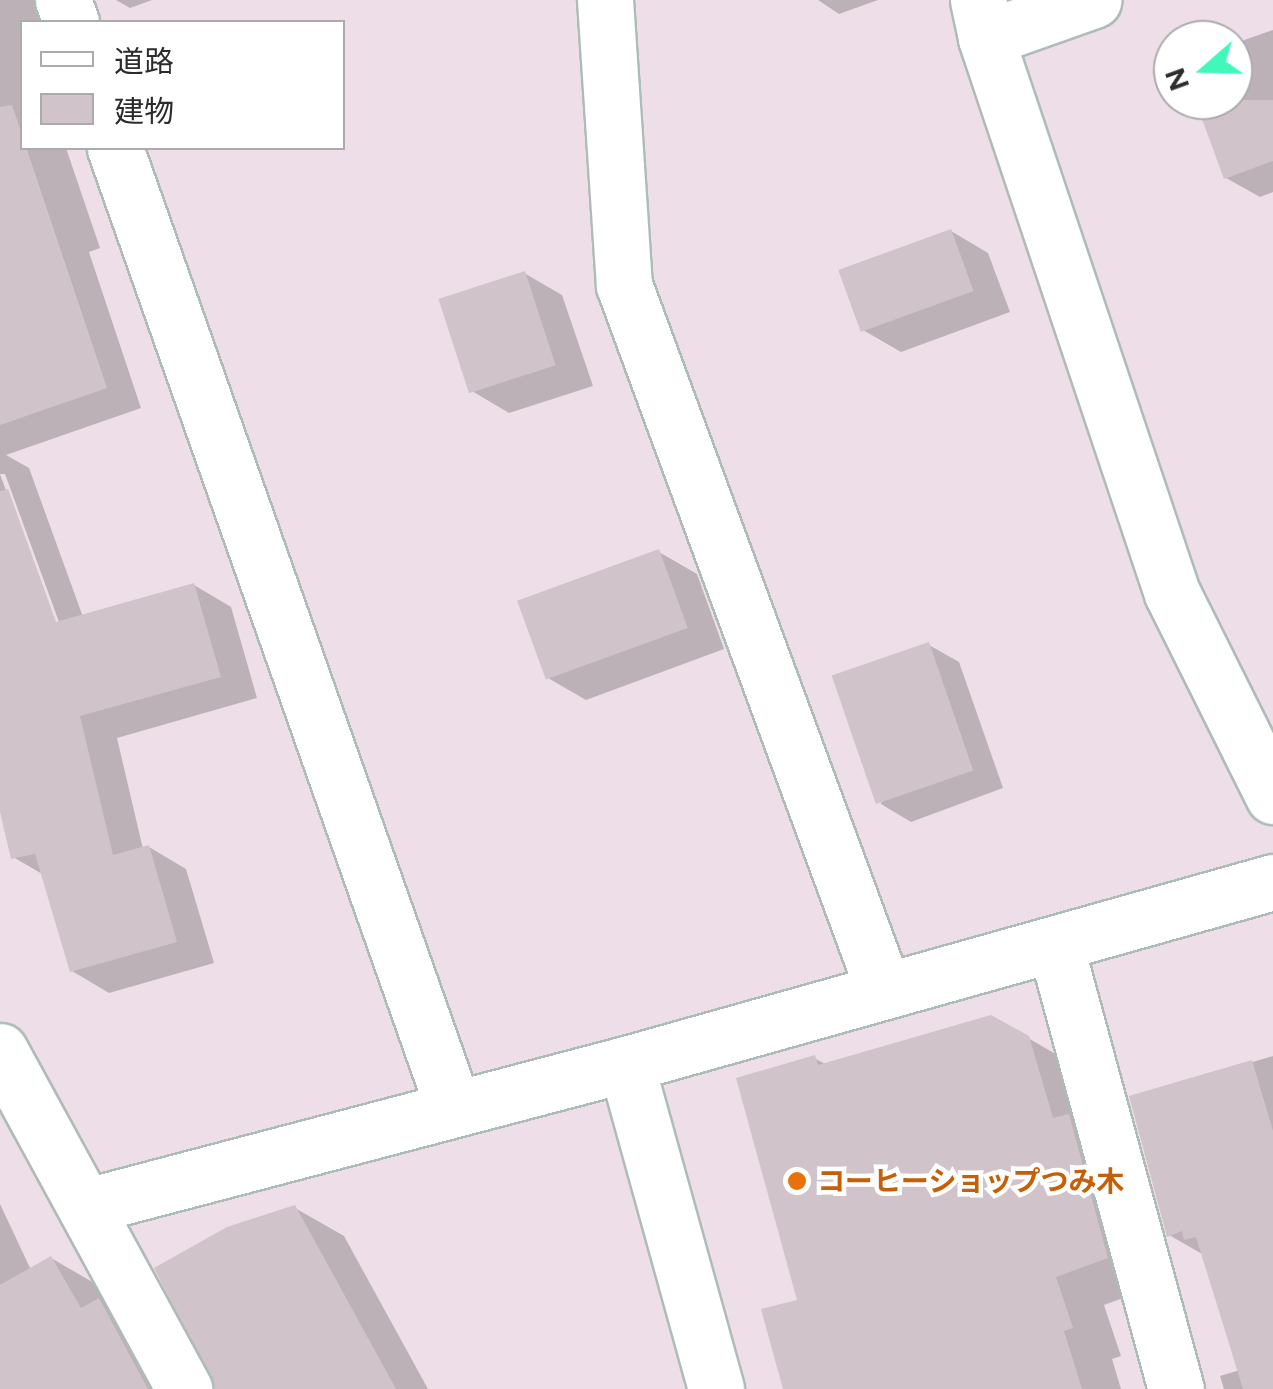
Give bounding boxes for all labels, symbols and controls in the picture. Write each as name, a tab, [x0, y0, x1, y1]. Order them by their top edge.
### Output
legend	[20, 20, 345, 150]
north arrow	[1153, 20, 1253, 120]
text: 道路	[114, 43, 174, 80]
text: N	[1157, 64, 1196, 96]
text: 建物	[114, 93, 174, 130]
place label: コーヒーショップつみ木	[817, 1164, 1125, 1198]
marker: コーヒーショップつみ木	[786, 1170, 808, 1192]

